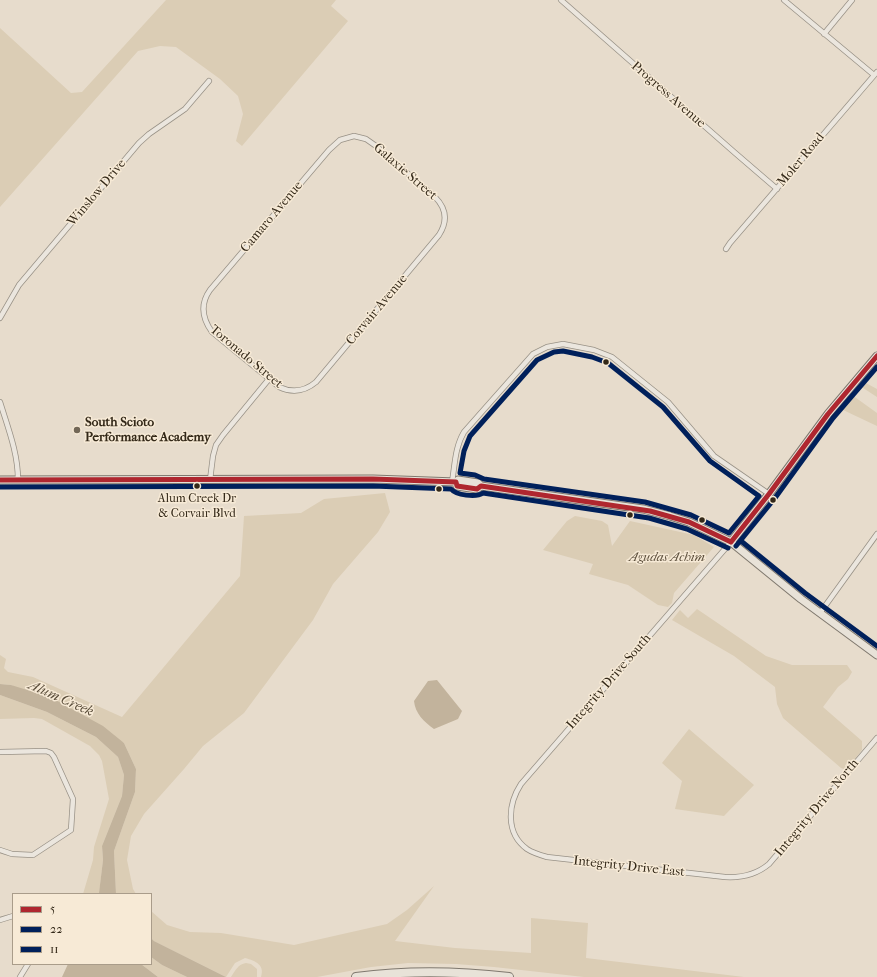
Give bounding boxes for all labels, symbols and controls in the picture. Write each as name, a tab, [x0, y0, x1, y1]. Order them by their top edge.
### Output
street label: Progress Avenue	[628, 59, 708, 131]
street label: Moler Road	[774, 130, 828, 190]
street label: Galaxie Street	[370, 140, 440, 204]
street label: Winslow Drive	[64, 156, 130, 230]
street label: Camaro Avenue	[238, 178, 306, 256]
street label: Corvair Avenue	[343, 272, 411, 348]
street label: Toronado Street	[206, 322, 286, 392]
unlabelled marker	[601, 357, 611, 367]
place label: South Scioto Performance Academy	[85, 415, 211, 446]
marker: South Scioto Performance Academy	[72, 425, 82, 435]
marker: Alum Creek Dr & Corvair Blvd	[192, 481, 202, 491]
unlabelled marker	[434, 484, 444, 494]
place label: Alum Creek Dr & Corvair Blvd	[158, 492, 236, 520]
unlabelled marker	[768, 495, 778, 505]
unlabelled marker	[625, 510, 635, 520]
unlabelled marker	[697, 515, 707, 525]
park label: Agudas Achim	[629, 550, 705, 566]
street label: Integrity Drive South	[563, 631, 655, 733]
water label: Alum Creek	[26, 677, 96, 721]
street label: Integrity Drive North	[772, 756, 862, 860]
street label: Integrity Drive East	[572, 853, 686, 881]
legend	[12, 893, 152, 965]
text: 5	[50, 902, 55, 916]
text: 22	[50, 922, 62, 936]
text: 11	[50, 942, 59, 956]

